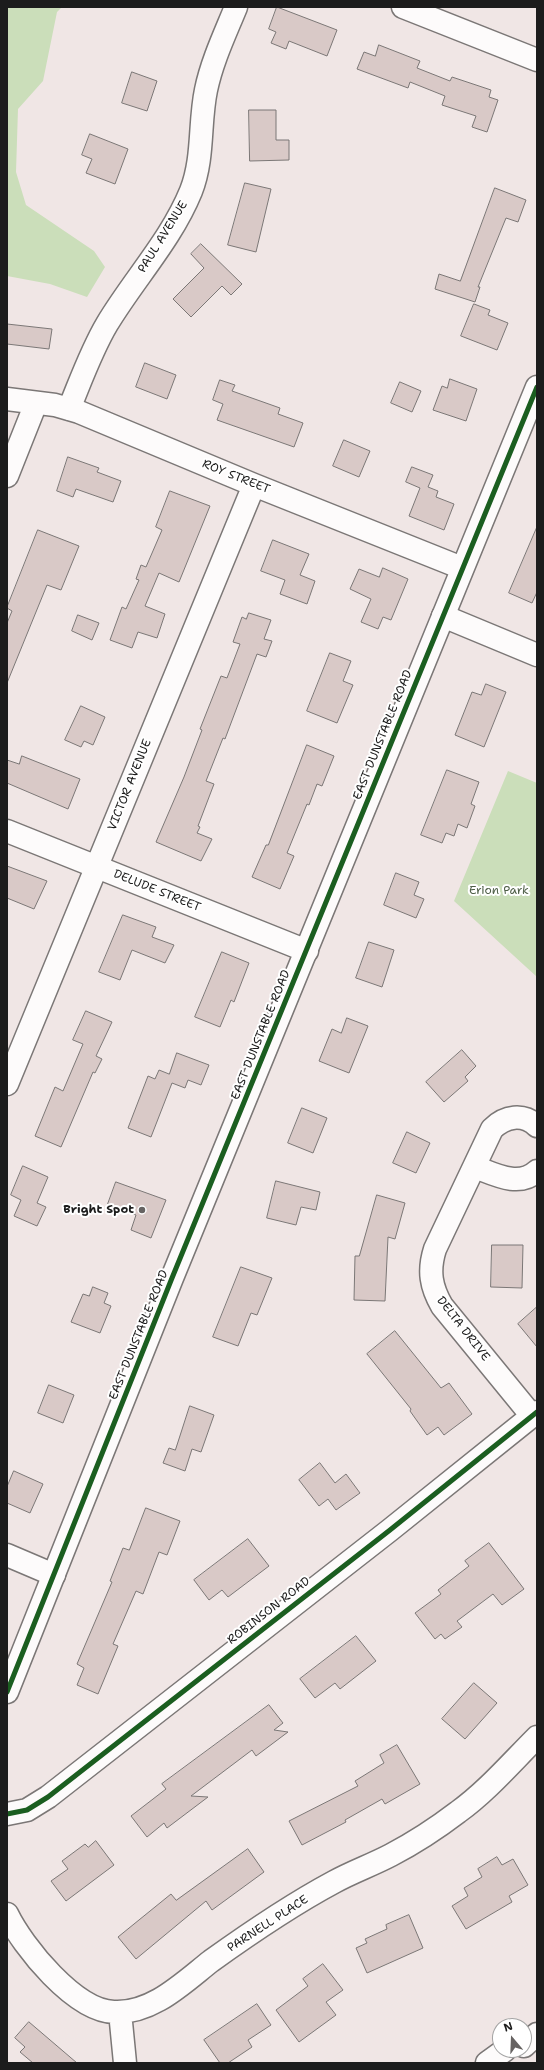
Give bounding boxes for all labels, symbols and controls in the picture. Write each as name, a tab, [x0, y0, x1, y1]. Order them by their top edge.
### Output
street label: PAUL AVENUE	[135, 198, 191, 276]
street label: ROY STREET	[200, 457, 272, 497]
street label: EAST DUNSTABLE ROAD	[350, 668, 416, 802]
street label: VICTOR AVENUE	[105, 737, 155, 833]
street label: DELUDE STREET	[111, 867, 203, 915]
park label: Erion Park	[469, 884, 529, 898]
street label: EAST DUNSTABLE ROAD	[228, 968, 294, 1102]
place label: Bright Spot	[63, 1203, 134, 1217]
marker: Bright Spot	[137, 1205, 147, 1215]
street label: EAST DUNSTABLE ROAD	[106, 1268, 172, 1402]
street label: DELTA DRIVE	[433, 1294, 493, 1364]
street label: ROBINSON ROAD	[225, 1574, 313, 1648]
street label: PARNELL PLACE	[225, 1893, 311, 1955]
north arrow	[492, 2018, 532, 2058]
text: N	[502, 2019, 515, 2036]

